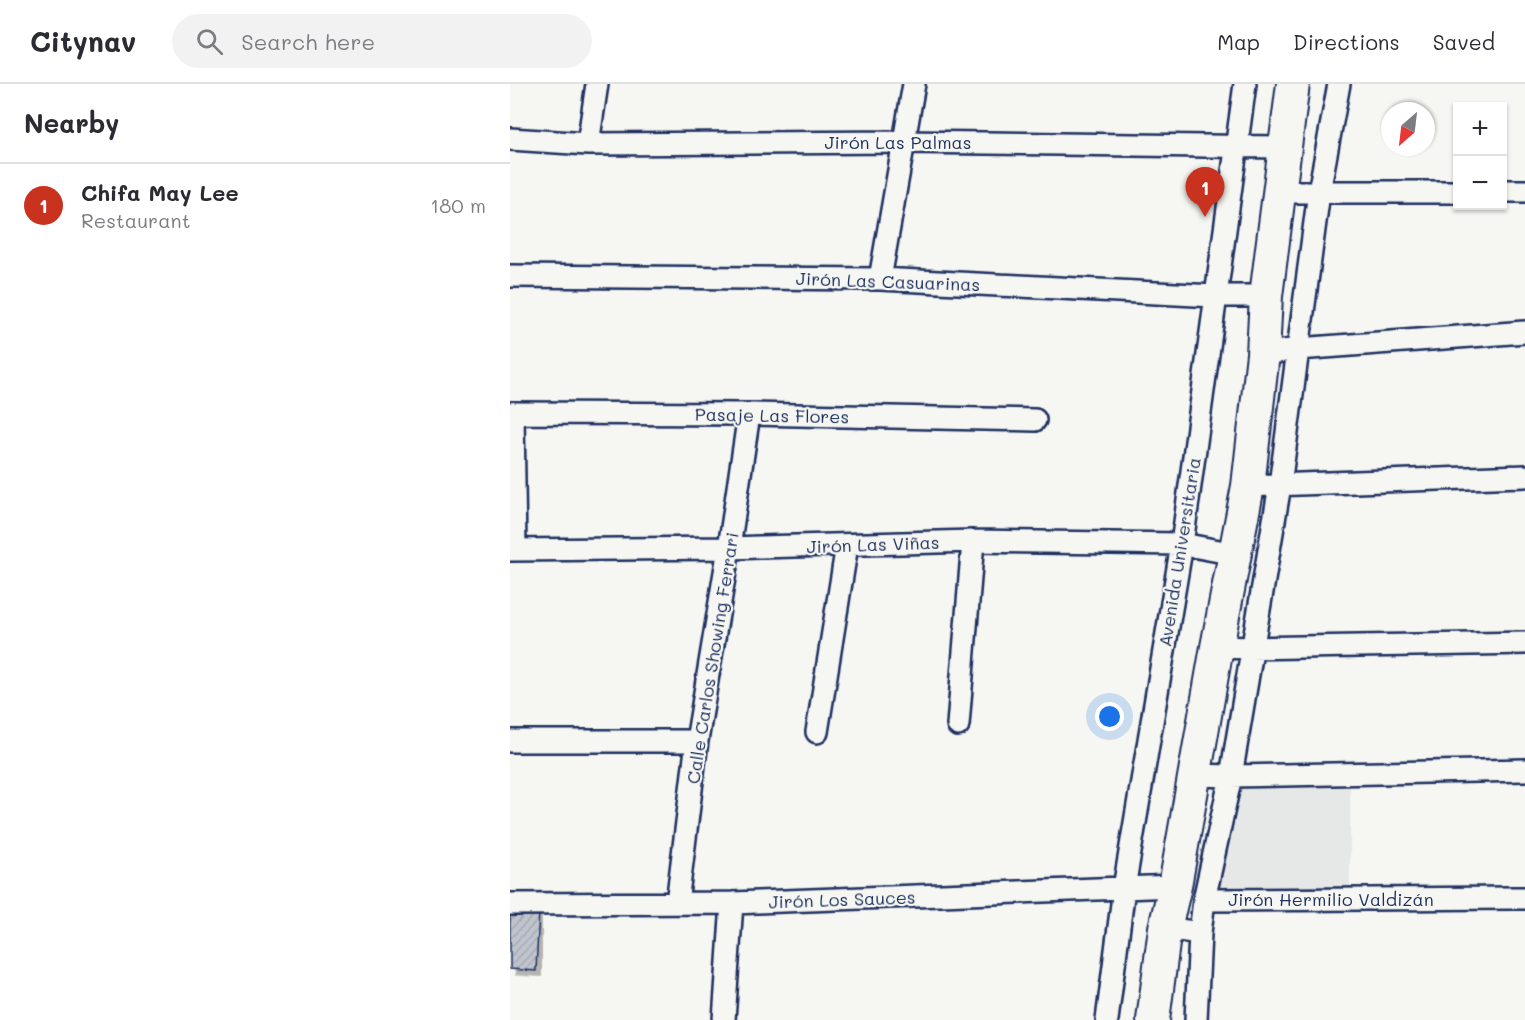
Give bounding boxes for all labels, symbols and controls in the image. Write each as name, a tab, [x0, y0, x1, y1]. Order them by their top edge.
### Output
search box	[172, 14, 592, 68]
text: Citynav	[30, 23, 136, 59]
icon: search	[193, 25, 226, 58]
text: Search here	[241, 27, 375, 56]
text: Map	[1217, 28, 1260, 55]
text: Directions	[1293, 28, 1400, 55]
text: Saved	[1433, 28, 1495, 55]
north arrow	[1381, 102, 1435, 156]
map controls	[1453, 102, 1507, 210]
button: +	[1453, 102, 1507, 156]
text: Nearby	[24, 106, 119, 140]
street label: Jirón Las Palmas	[824, 130, 972, 154]
button: −	[1453, 156, 1507, 210]
pin: 1	[1186, 168, 1224, 217]
text: Chifa May Lee	[81, 178, 239, 207]
text: 1	[39, 192, 48, 218]
text: 180 m	[430, 192, 486, 218]
text: Restaurant	[81, 207, 191, 233]
street label: Jirón Las Casuarinas	[795, 266, 981, 296]
street label: Pasaje Las Flores	[695, 402, 849, 428]
street label: Avenida Universitaria	[1152, 456, 1206, 648]
street label: Calle Carlos Showing Ferrari	[680, 530, 744, 786]
street label: Jirón Las Viñas	[806, 530, 940, 558]
your location	[1095, 702, 1124, 731]
street label: Jirón Los Sauces	[768, 884, 916, 914]
street label: Jirón Hermilio Valdizán	[1228, 887, 1434, 911]

